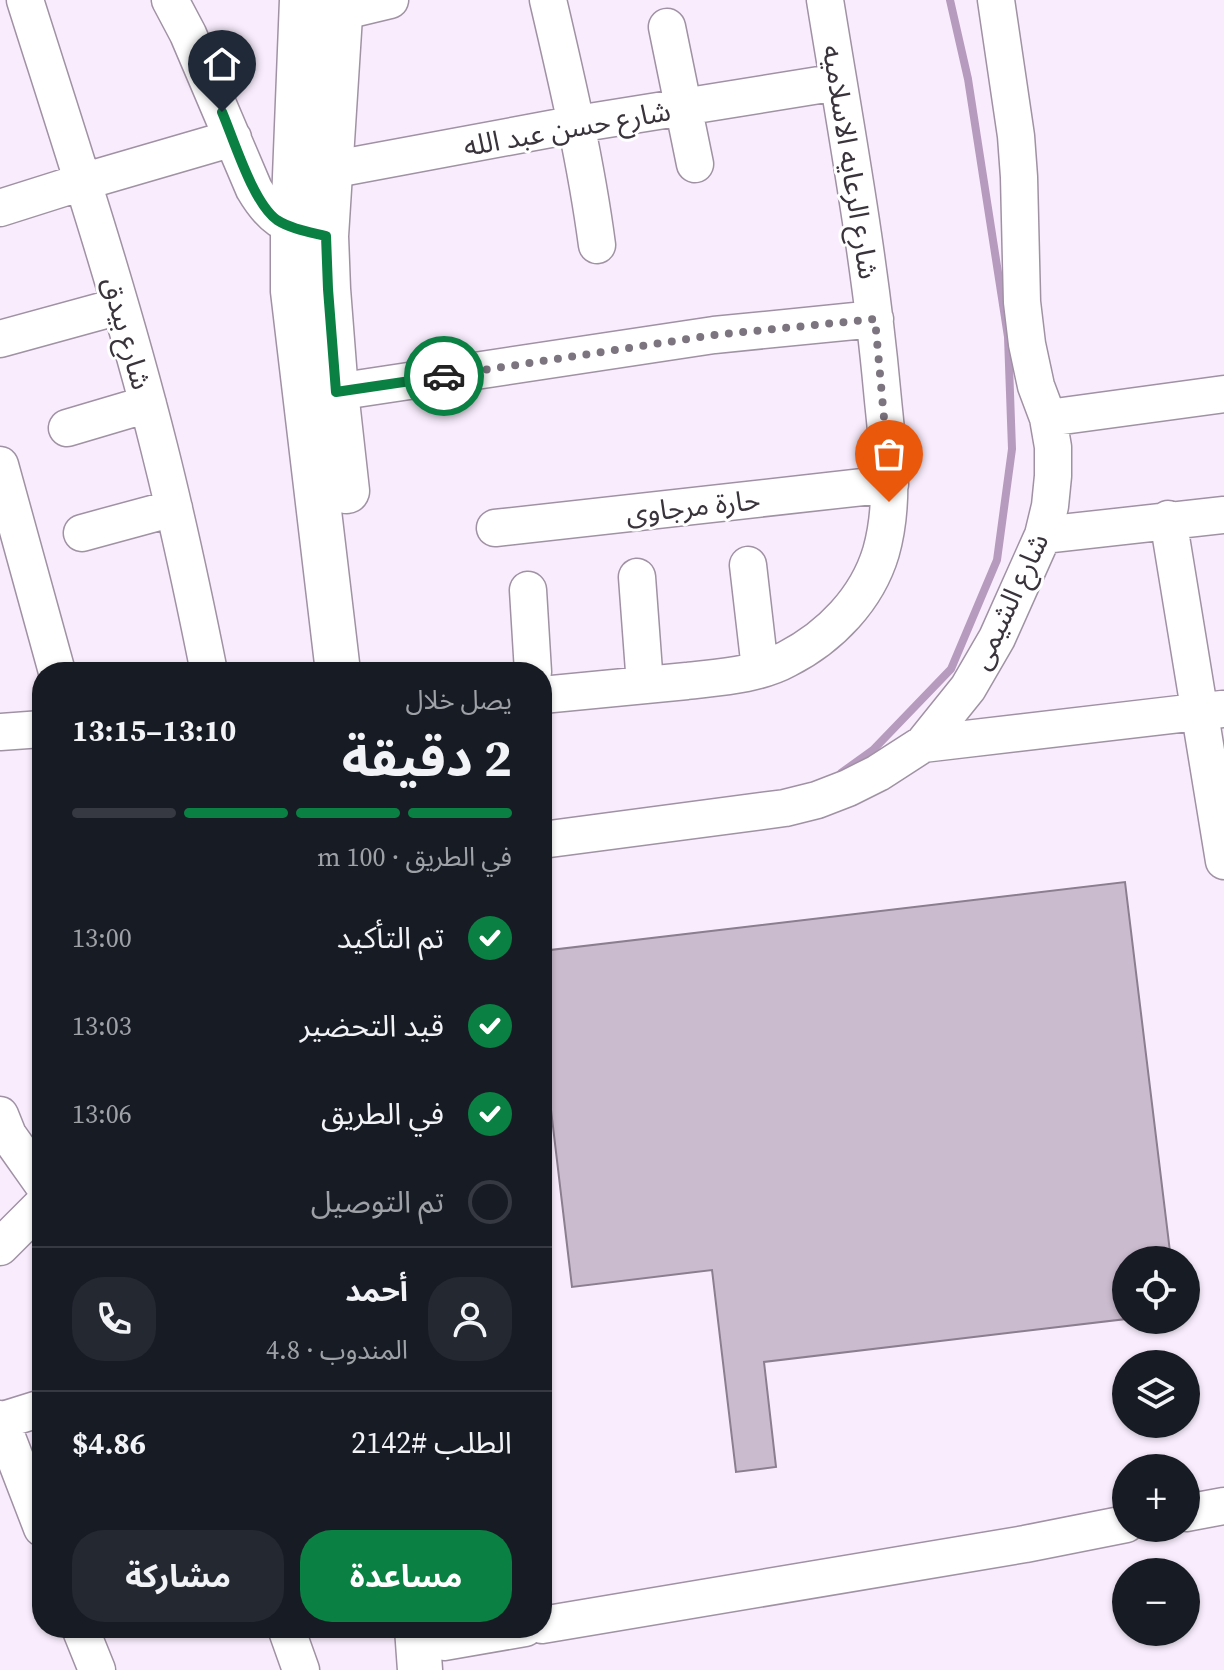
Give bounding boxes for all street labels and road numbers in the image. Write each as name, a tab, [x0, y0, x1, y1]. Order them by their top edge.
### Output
street label: شارع الرعايه الاسلاميه	[812, 42, 888, 282]
street label: شارع حسن عبد الله	[461, 91, 674, 167]
street label: شارع بيدق	[91, 272, 161, 394]
street label: حارة مرجاوى	[624, 480, 762, 532]
street label: شارع الشيمى	[961, 527, 1059, 676]

